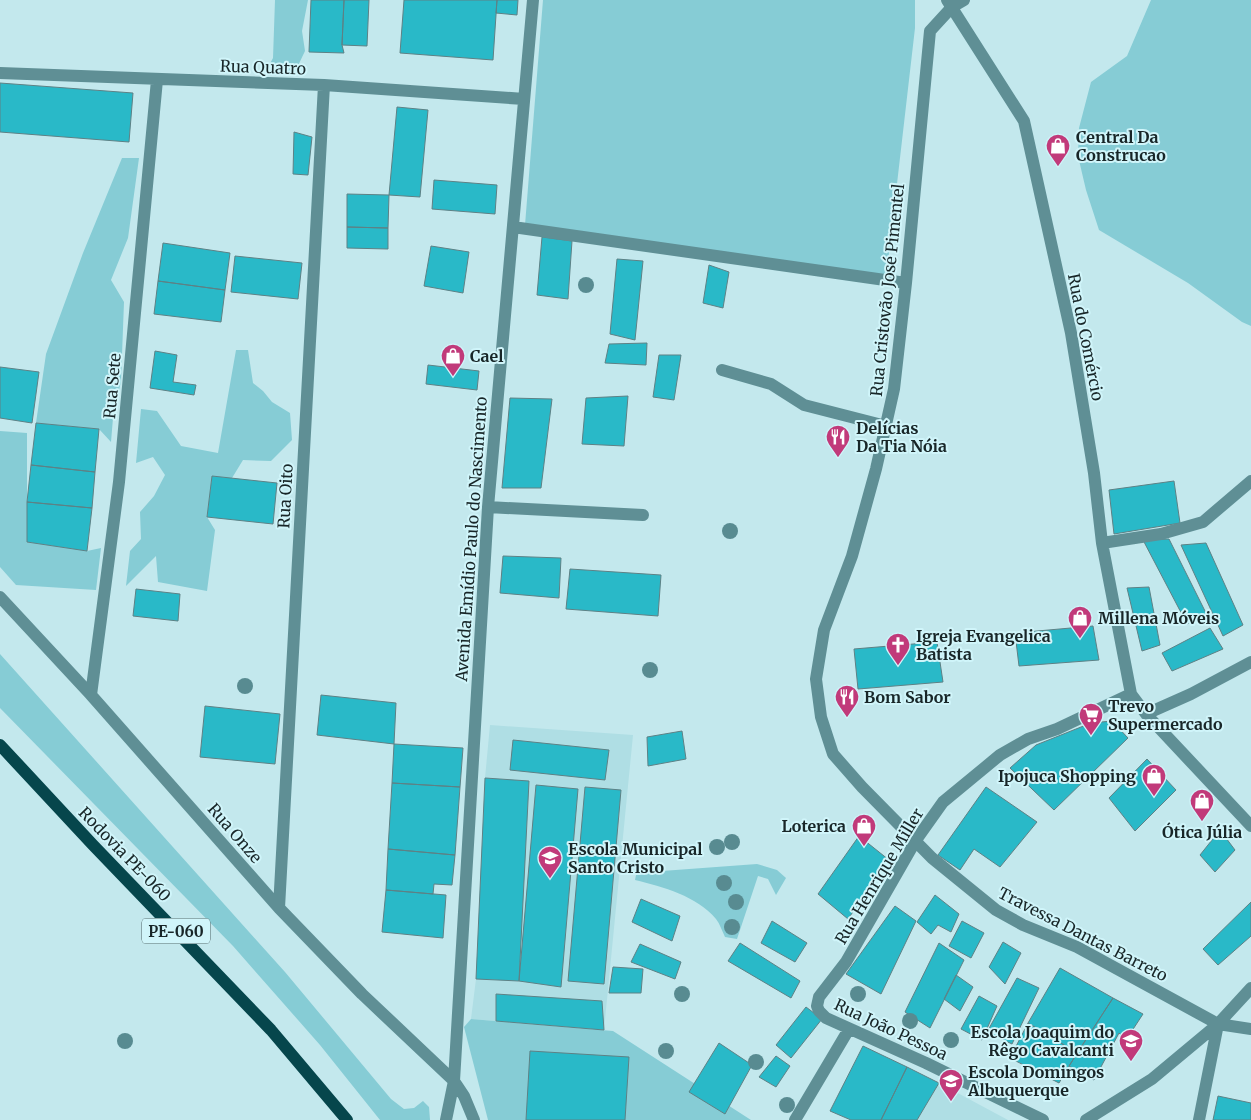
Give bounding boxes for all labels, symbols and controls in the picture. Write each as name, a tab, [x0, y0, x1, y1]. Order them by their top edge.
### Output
street label: Rua Quatro	[220, 56, 306, 78]
place label: Central Da Construcao	[1076, 127, 1166, 165]
shop icon: Central Da Construcao	[1045, 133, 1071, 167]
street label: Rua Cristovão José Pimentel	[866, 183, 908, 397]
street label: Rua do Comércio	[1064, 272, 1108, 402]
shop icon: Cael	[440, 343, 466, 377]
place label: Cael	[470, 346, 503, 366]
street label: Rua Sete	[99, 352, 125, 420]
street label: Avenida Emídio Paulo do Nascimento	[451, 396, 491, 683]
place label: Delícias Da Tia Nóia	[856, 418, 947, 456]
restaurant icon: Delícias Da Tia Nóia	[825, 424, 851, 458]
street label: Rua Oito	[273, 463, 297, 529]
shop icon: Millena Móveis	[1067, 605, 1093, 639]
place label: Millena Móveis	[1098, 608, 1219, 628]
place label: Igreja Evangelica Batista	[916, 626, 1051, 664]
church icon: Igreja Evangelica Batista	[885, 632, 911, 666]
restaurant icon: Bom Sabor	[834, 684, 860, 718]
place label: Bom Sabor	[864, 687, 951, 707]
place label: Trevo Supermercado	[1108, 696, 1223, 734]
supermarket icon: Trevo Supermercado	[1078, 702, 1104, 736]
shop icon: Ipojuca Shopping	[1141, 763, 1167, 797]
place label: Ipojuca Shopping	[998, 766, 1136, 786]
shop icon: Ótica Júlia	[1189, 788, 1215, 822]
street label: Rua Onze	[204, 799, 266, 867]
street label: Rodovia PE-060	[75, 802, 175, 906]
street label: Rua Henrique Miller	[830, 804, 928, 948]
shop icon: Loterica	[851, 813, 877, 847]
place label: Loterica	[781, 816, 846, 836]
place label: Ótica Júlia	[1162, 822, 1242, 842]
place label: Escola Municipal Santo Cristo	[568, 839, 702, 877]
school or university icon: Escola Municipal Santo Cristo	[537, 845, 563, 879]
street label: Travessa Dantas Barreto	[995, 883, 1171, 985]
road number: PE-060	[142, 918, 210, 944]
street label: Rua João Pessoa	[831, 994, 951, 1064]
place label: Escola Joaquim do Rêgo Cavalcanti	[971, 1022, 1115, 1060]
school or university icon: Escola Joaquim do Rêgo Cavalcanti	[1118, 1028, 1144, 1062]
place label: Escola Domingos Albuquerque	[967, 1062, 1104, 1100]
school or university icon: Escola Domingos Albuquerque	[938, 1068, 964, 1102]

